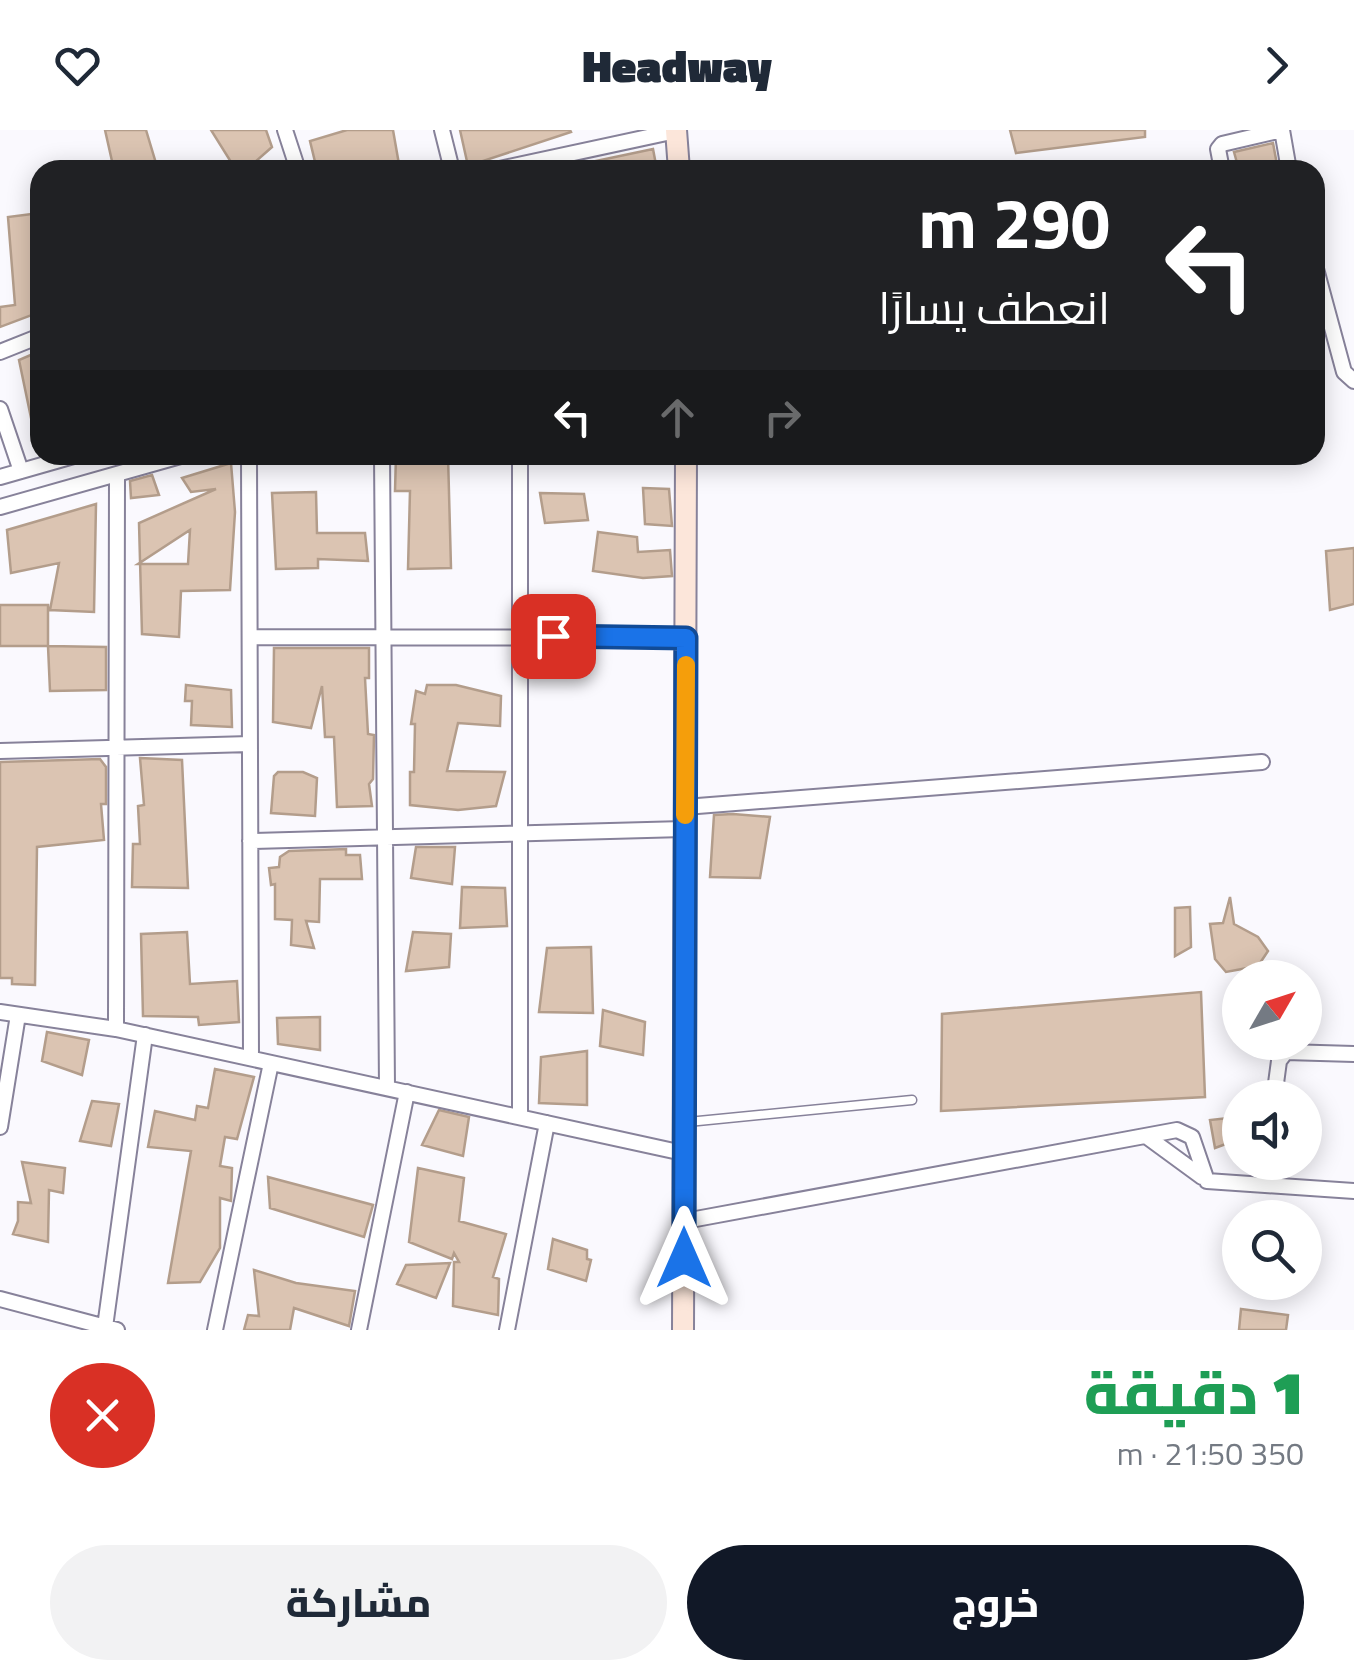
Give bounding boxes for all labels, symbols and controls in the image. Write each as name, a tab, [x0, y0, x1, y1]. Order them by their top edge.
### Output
text: Headway	[582, 31, 772, 99]
icon: heart	[50, 38, 105, 93]
icon: forward	[1249, 38, 1304, 93]
text: 290 m	[918, 169, 1110, 275]
icon: left	[1145, 200, 1275, 330]
text: انعطف يسارًا	[878, 273, 1110, 341]
icon: left	[545, 390, 600, 445]
icon: ahead	[650, 390, 705, 445]
icon: right	[755, 390, 810, 445]
pin	[511, 594, 596, 679]
icon: arrive	[526, 609, 581, 664]
north arrow	[1222, 960, 1322, 1060]
map controls	[1222, 960, 1322, 1300]
button: sound	[1222, 1080, 1322, 1180]
button: search	[1222, 1200, 1322, 1300]
position arrow	[632, 1206, 736, 1310]
text: 1 دقيقة	[1084, 1346, 1304, 1437]
button: close	[50, 1363, 155, 1468]
text: 350 m · 21:50	[1117, 1429, 1304, 1477]
button: مشاركة	[50, 1545, 667, 1660]
button: خروج	[687, 1545, 1304, 1660]

